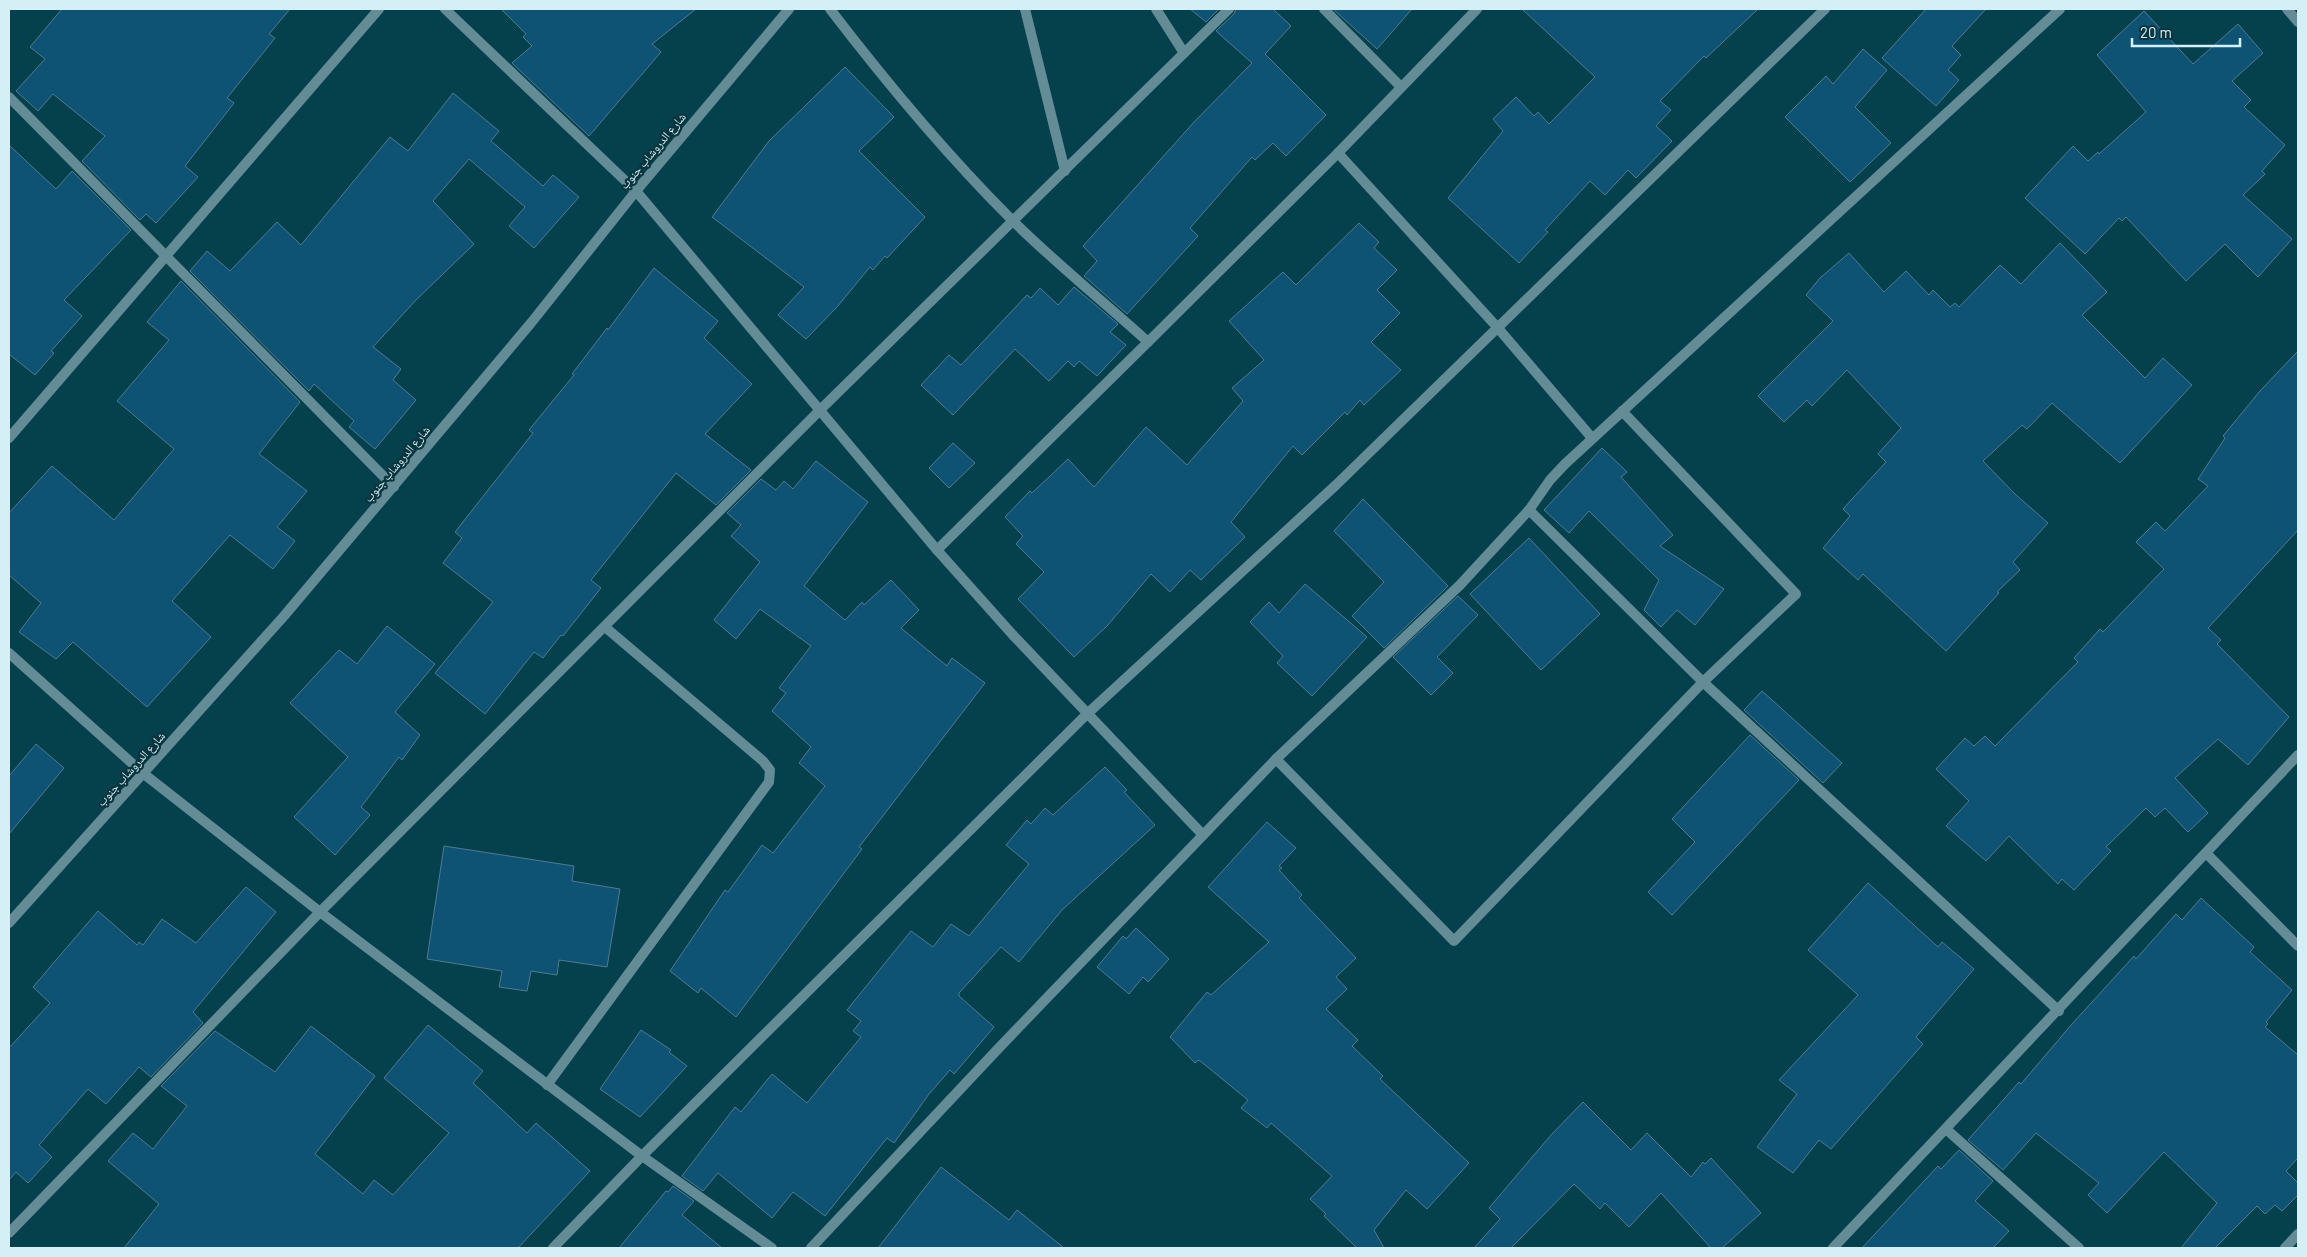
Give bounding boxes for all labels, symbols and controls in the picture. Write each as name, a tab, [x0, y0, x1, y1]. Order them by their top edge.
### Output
scale bar	[2132, 15, 2240, 47]
text: 20 m	[2140, 23, 2172, 41]
street label: شارع الدروشاب جنوب	[616, 109, 690, 193]
street label: شارع الدروشاب جنوب	[360, 422, 434, 506]
street label: شارع الدروشاب جنوب	[93, 728, 169, 810]

